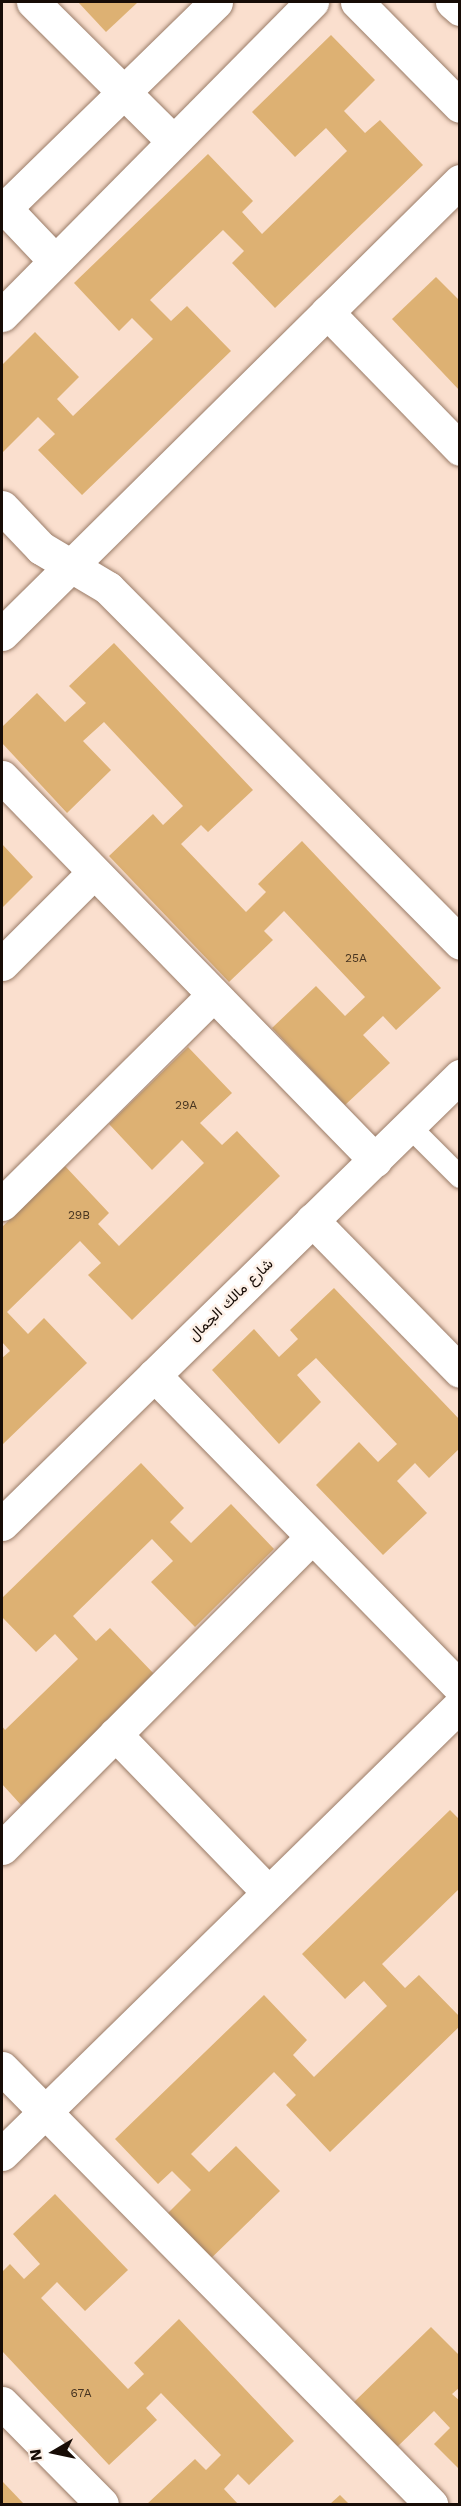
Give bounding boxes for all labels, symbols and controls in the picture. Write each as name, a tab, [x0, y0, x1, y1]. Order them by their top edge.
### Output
house number: 25A	[345, 952, 367, 966]
house number: 29A	[175, 1099, 197, 1113]
house number: 29B	[68, 1209, 90, 1223]
street label: شارع مالك الجمال	[185, 1255, 277, 1345]
house number: 67A	[70, 2387, 92, 2401]
north arrow	[24, 2422, 84, 2482]
text: N	[25, 2448, 46, 2462]

